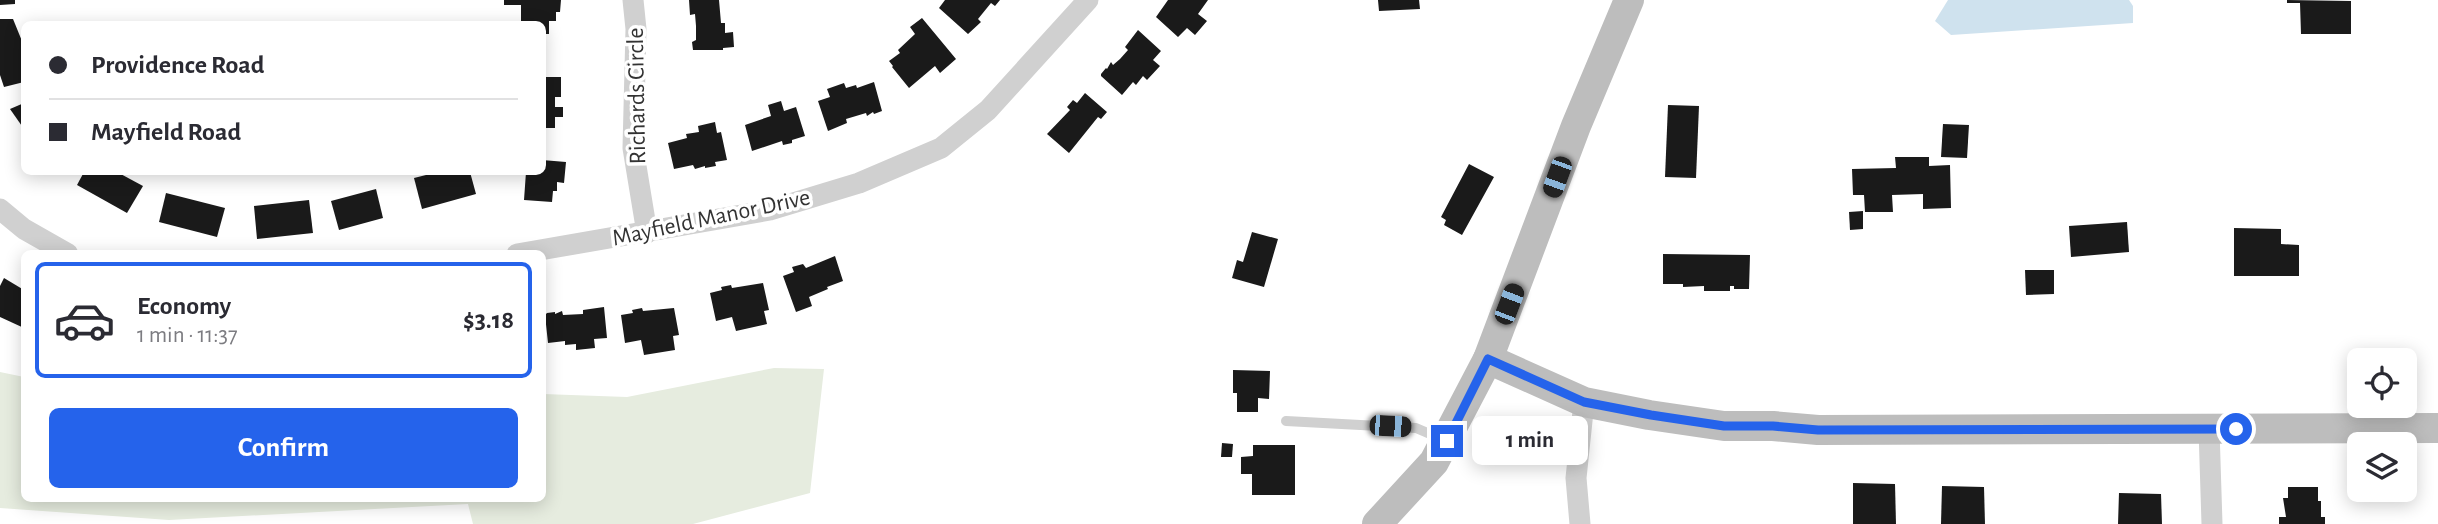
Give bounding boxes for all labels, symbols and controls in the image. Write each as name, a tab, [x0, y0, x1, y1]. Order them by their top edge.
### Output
street label: Richards Circle	[624, 27, 650, 165]
text: Providence Road	[91, 52, 265, 78]
text: Mayfield Road	[91, 119, 241, 145]
car	[1540, 154, 1575, 200]
street label: Mayfield Manor Drive	[610, 185, 812, 251]
car	[1492, 281, 1527, 327]
icon: car	[53, 289, 116, 352]
text: Economy	[137, 293, 231, 319]
text: $3.18	[463, 307, 514, 333]
text: 1 min · 11:37	[137, 324, 238, 347]
map controls	[2347, 348, 2417, 502]
button: locate	[2347, 348, 2417, 418]
button: Confirm	[49, 408, 518, 488]
route start	[2220, 413, 2252, 445]
car	[1369, 414, 1412, 438]
callout: 1 min	[1472, 416, 1587, 466]
route end	[1431, 425, 1463, 457]
text: 1 min	[1506, 429, 1554, 452]
button: layers	[2347, 432, 2417, 502]

